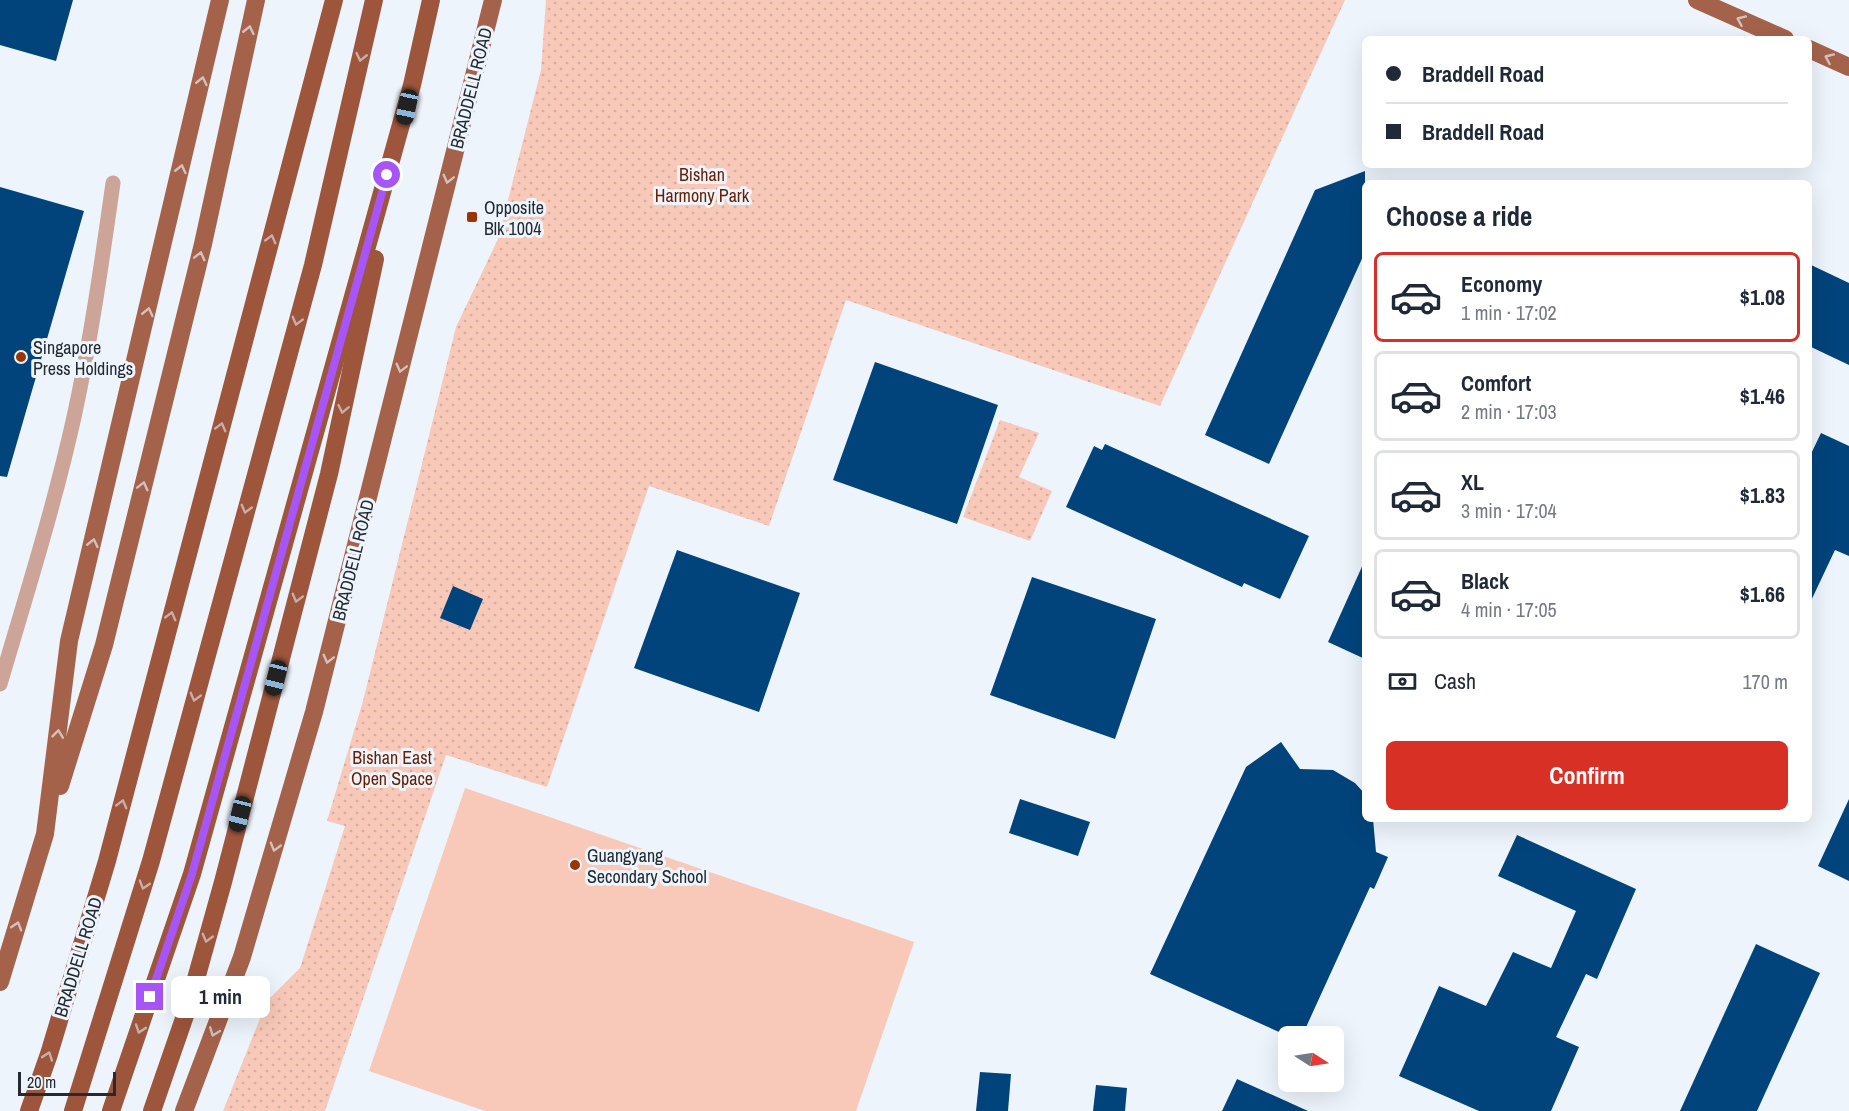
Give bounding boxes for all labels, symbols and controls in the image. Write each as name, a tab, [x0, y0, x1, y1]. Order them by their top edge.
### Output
one-way arrow	[1737, 15, 1748, 27]
one-way arrow	[241, 25, 254, 35]
street label: BRADDELL ROAD	[444, 25, 498, 151]
one-way arrow	[355, 52, 368, 62]
one-way arrow	[1824, 53, 1835, 65]
text: Braddell Road	[1422, 59, 1544, 89]
one-way arrow	[194, 77, 207, 87]
car	[394, 88, 420, 126]
text: Braddell Road	[1422, 117, 1544, 147]
route start	[373, 161, 400, 188]
park label: Bishan Harmony Park	[655, 162, 750, 208]
one-way arrow	[174, 165, 187, 175]
one-way arrow	[442, 174, 455, 184]
place label: Opposite Blk 1004	[484, 195, 544, 241]
text: Choose a ride	[1386, 198, 1532, 234]
marker: Opposite Blk 1004	[465, 210, 479, 224]
one-way arrow	[263, 234, 276, 244]
one-way arrow	[192, 251, 205, 261]
text: Economy	[1461, 269, 1542, 299]
icon: car	[1389, 270, 1443, 324]
text: $1.08	[1740, 282, 1785, 312]
text: 1 min · 17:02	[1461, 299, 1557, 326]
one-way arrow	[141, 307, 154, 317]
one-way arrow	[292, 316, 305, 326]
place label: Singapore Press Holdings	[33, 335, 133, 381]
marker: Singapore Press Holdings	[14, 350, 28, 364]
one-way arrow	[395, 363, 408, 373]
text: Comfort	[1461, 368, 1531, 398]
icon: car	[1389, 369, 1443, 423]
text: $1.46	[1740, 381, 1785, 411]
text: 2 min · 17:03	[1461, 398, 1557, 425]
one-way arrow	[337, 404, 350, 414]
one-way arrow	[214, 422, 226, 433]
text: XL	[1461, 467, 1484, 497]
icon: car	[1389, 468, 1443, 522]
text: $1.83	[1740, 480, 1785, 510]
one-way arrow	[135, 481, 148, 491]
street label: BRADDELL ROAD	[326, 497, 380, 623]
text: 3 min · 17:04	[1461, 497, 1557, 524]
one-way arrow	[241, 504, 254, 514]
one-way arrow	[86, 538, 99, 548]
text: Black	[1461, 566, 1509, 596]
icon: car	[1389, 567, 1443, 621]
text: $1.66	[1740, 579, 1785, 609]
one-way arrow	[291, 593, 304, 603]
text: 4 min · 17:05	[1461, 596, 1557, 623]
one-way arrow	[164, 611, 177, 621]
one-way arrow	[322, 654, 335, 664]
car	[263, 658, 289, 698]
icon: cash	[1386, 665, 1419, 698]
text: Cash	[1434, 666, 1476, 696]
text: 170 m	[1742, 668, 1788, 695]
one-way arrow	[190, 692, 203, 702]
one-way arrow	[51, 729, 63, 739]
button: Confirm	[1386, 741, 1788, 810]
park label: Bishan East Open Space	[351, 745, 433, 791]
car	[227, 794, 253, 834]
one-way arrow	[114, 799, 127, 809]
one-way arrow	[270, 841, 282, 852]
place label: Guangyang Secondary School	[587, 843, 707, 889]
marker: Guangyang Secondary School	[568, 858, 582, 872]
one-way arrow	[139, 879, 151, 890]
street label: BRADDELL ROAD	[48, 894, 108, 1020]
one-way arrow	[10, 921, 22, 932]
one-way arrow	[202, 932, 214, 943]
callout: 1 min	[171, 976, 270, 1018]
route end	[136, 983, 163, 1010]
text: 1 min	[199, 983, 242, 1010]
one-way arrow	[134, 1023, 147, 1034]
one-way arrow	[209, 1026, 221, 1037]
north arrow	[1278, 1026, 1344, 1092]
map controls	[1278, 1026, 1344, 1092]
one-way arrow	[41, 1051, 54, 1062]
scale bar	[18, 1069, 116, 1096]
text: 20 m	[27, 1071, 56, 1093]

